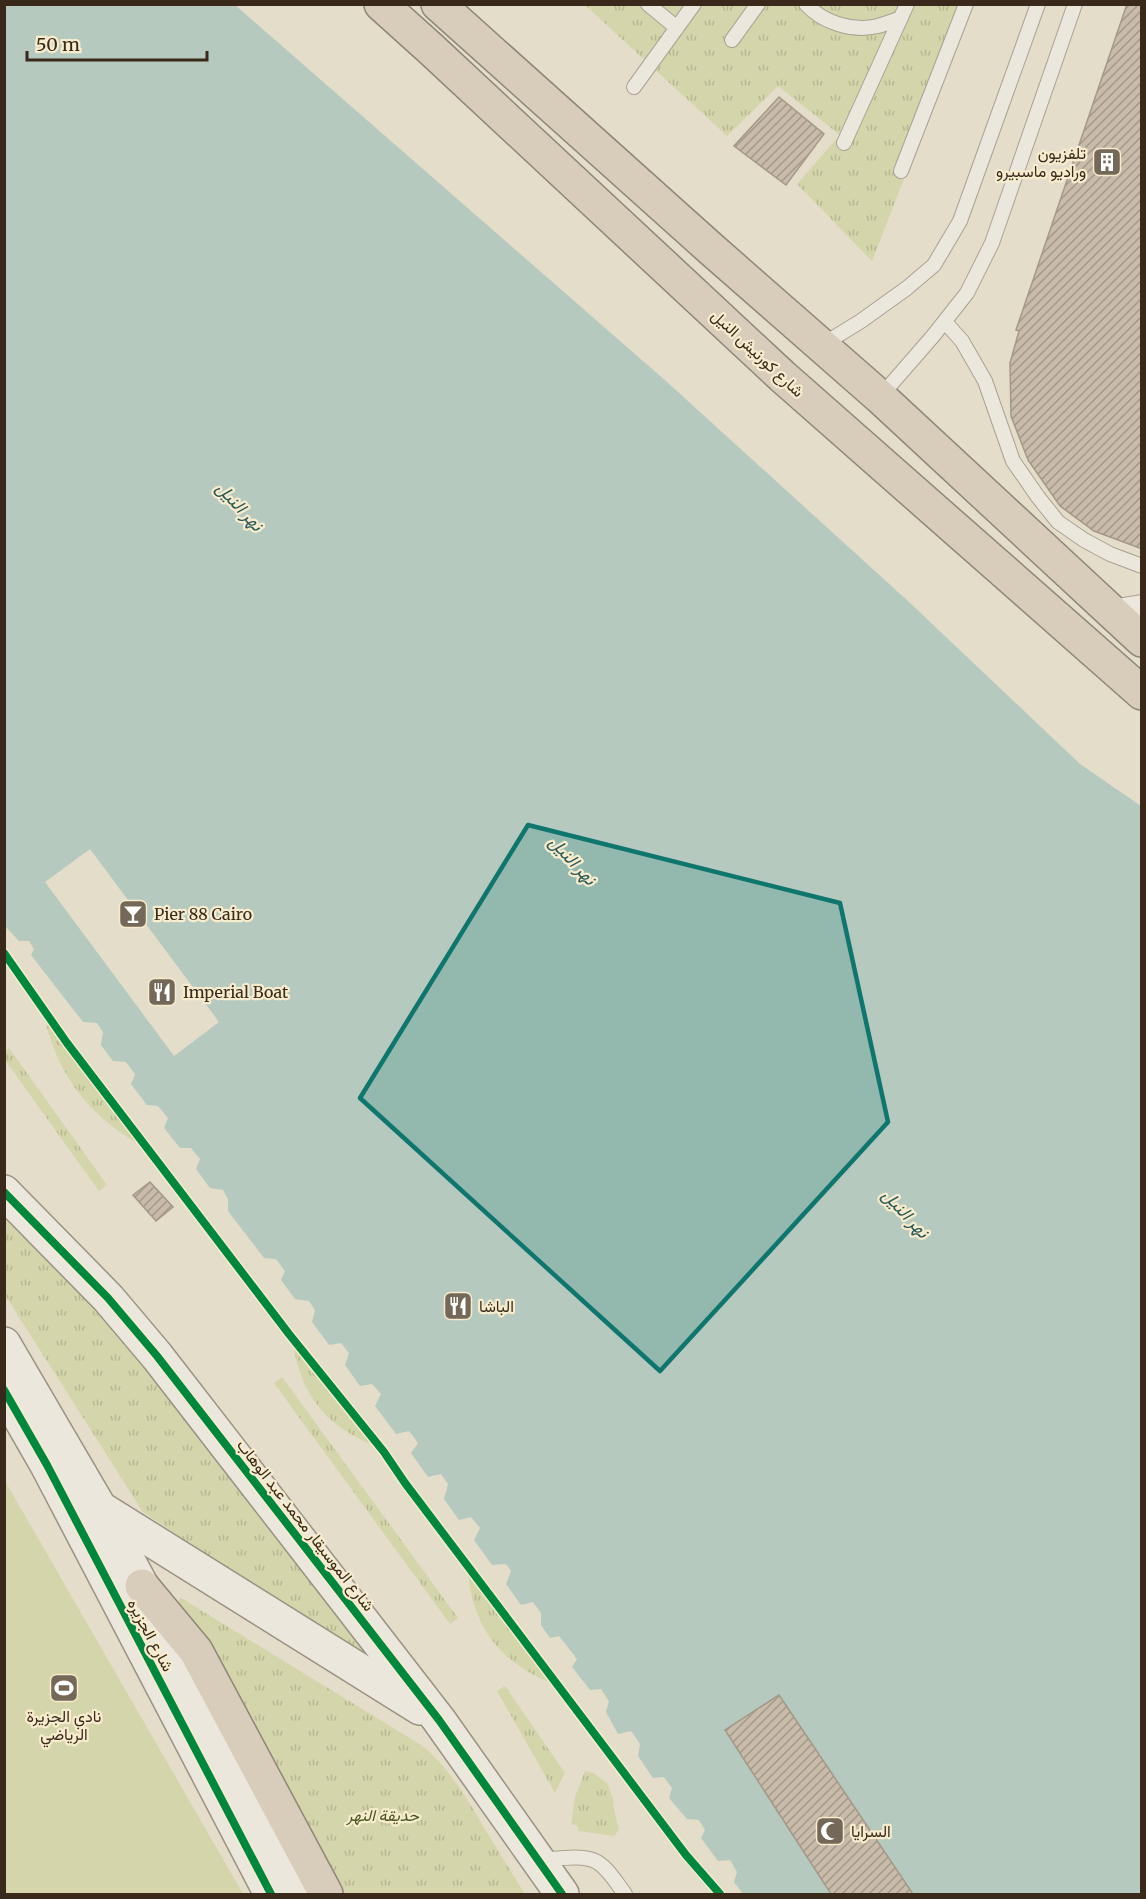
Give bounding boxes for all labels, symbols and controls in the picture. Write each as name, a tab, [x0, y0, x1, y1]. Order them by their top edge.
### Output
scale bar	[27, 24, 207, 62]
text: 50 m	[36, 33, 80, 56]
place label: تلفزيون وراديو ماسبيرو	[996, 143, 1086, 182]
building icon: تلفزيون وراديو ماسبيرو	[1091, 146, 1123, 178]
street label: شارع كورنيش النيل	[706, 305, 808, 402]
water label: نهر النيل	[211, 476, 269, 536]
water label: نهر النيل	[544, 830, 602, 890]
bar icon: Pier 88 Cairo	[117, 898, 149, 930]
place label: Pier 88 Cairo	[154, 904, 252, 924]
restaurant icon: Imperial Boat	[146, 976, 178, 1008]
place label: Imperial Boat	[183, 982, 289, 1002]
water label: نهر النيل	[877, 1183, 935, 1243]
restaurant icon: الباشا	[442, 1290, 474, 1322]
place label: الباشا	[479, 1296, 514, 1316]
street label: شارع الموسيقار محمد عبد الوهاب	[231, 1435, 379, 1616]
street label: شارع الجزيره	[122, 1595, 178, 1676]
sports icon: نادي الجزيرة الرياضي	[48, 1672, 80, 1704]
place label: نادي الجزيرة الرياضي	[27, 1706, 101, 1748]
park label: حديقة النهر	[346, 1805, 420, 1826]
mosque icon: السرايا	[814, 1815, 846, 1847]
place label: السرايا	[851, 1821, 891, 1842]

